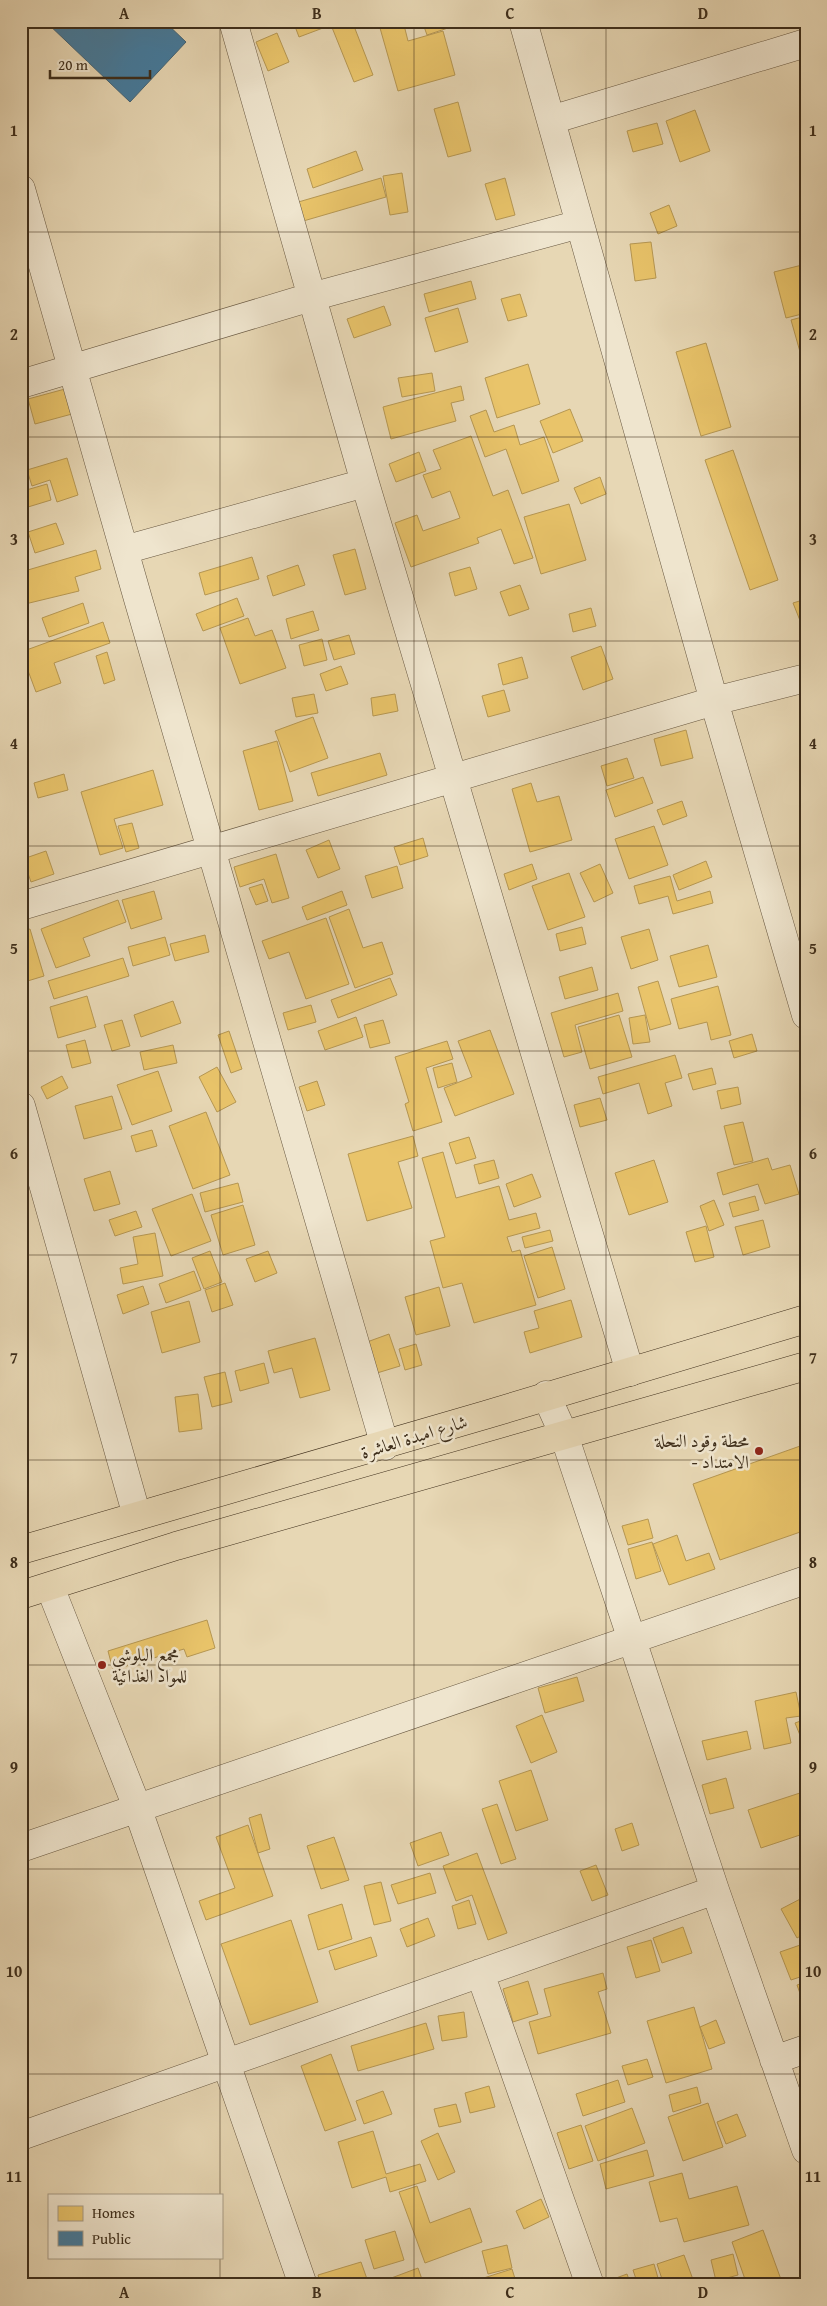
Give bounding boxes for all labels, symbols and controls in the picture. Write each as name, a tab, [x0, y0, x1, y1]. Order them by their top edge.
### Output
text: A	[119, 1, 130, 25]
text: B	[312, 1, 322, 25]
text: C	[505, 1, 515, 25]
text: D	[698, 1, 708, 25]
scale bar	[50, 48, 150, 80]
text: 20 m	[58, 54, 89, 75]
text: 1	[10, 118, 18, 142]
text: 1	[809, 118, 817, 142]
text: 2	[10, 322, 18, 346]
text: 2	[809, 322, 817, 346]
text: 3	[10, 527, 18, 551]
text: 3	[809, 527, 817, 551]
text: 4	[10, 731, 18, 755]
text: 4	[809, 731, 817, 755]
text: 5	[10, 936, 18, 960]
text: 5	[809, 936, 817, 960]
text: 6	[10, 1141, 18, 1165]
text: 6	[809, 1141, 817, 1165]
text: 7	[10, 1345, 18, 1369]
text: 7	[809, 1345, 817, 1369]
street label: شارع امبدة العاشرة	[357, 1408, 471, 1467]
place label: محطة وقود النحلة - الامتداد	[654, 1427, 749, 1475]
marker: محطة وقود النحلة - الامتداد	[753, 1445, 765, 1457]
text: 8	[10, 1550, 18, 1574]
text: 8	[809, 1550, 817, 1574]
place label: مجمع البلوشي للمواد الغذائية	[112, 1641, 187, 1689]
marker: مجمع البلوشي للمواد الغذائية	[96, 1659, 108, 1671]
text: 9	[10, 1755, 18, 1779]
text: 9	[809, 1755, 817, 1779]
text: 10	[6, 1959, 22, 1983]
text: 10	[805, 1959, 821, 1983]
text: 11	[6, 2164, 22, 2188]
text: 11	[805, 2164, 821, 2188]
legend	[48, 2194, 222, 2258]
text: Homes	[92, 2202, 135, 2223]
text: Public	[92, 2228, 131, 2249]
text: A	[119, 2280, 130, 2304]
text: B	[312, 2280, 322, 2304]
text: C	[505, 2280, 515, 2304]
text: D	[698, 2280, 708, 2304]

